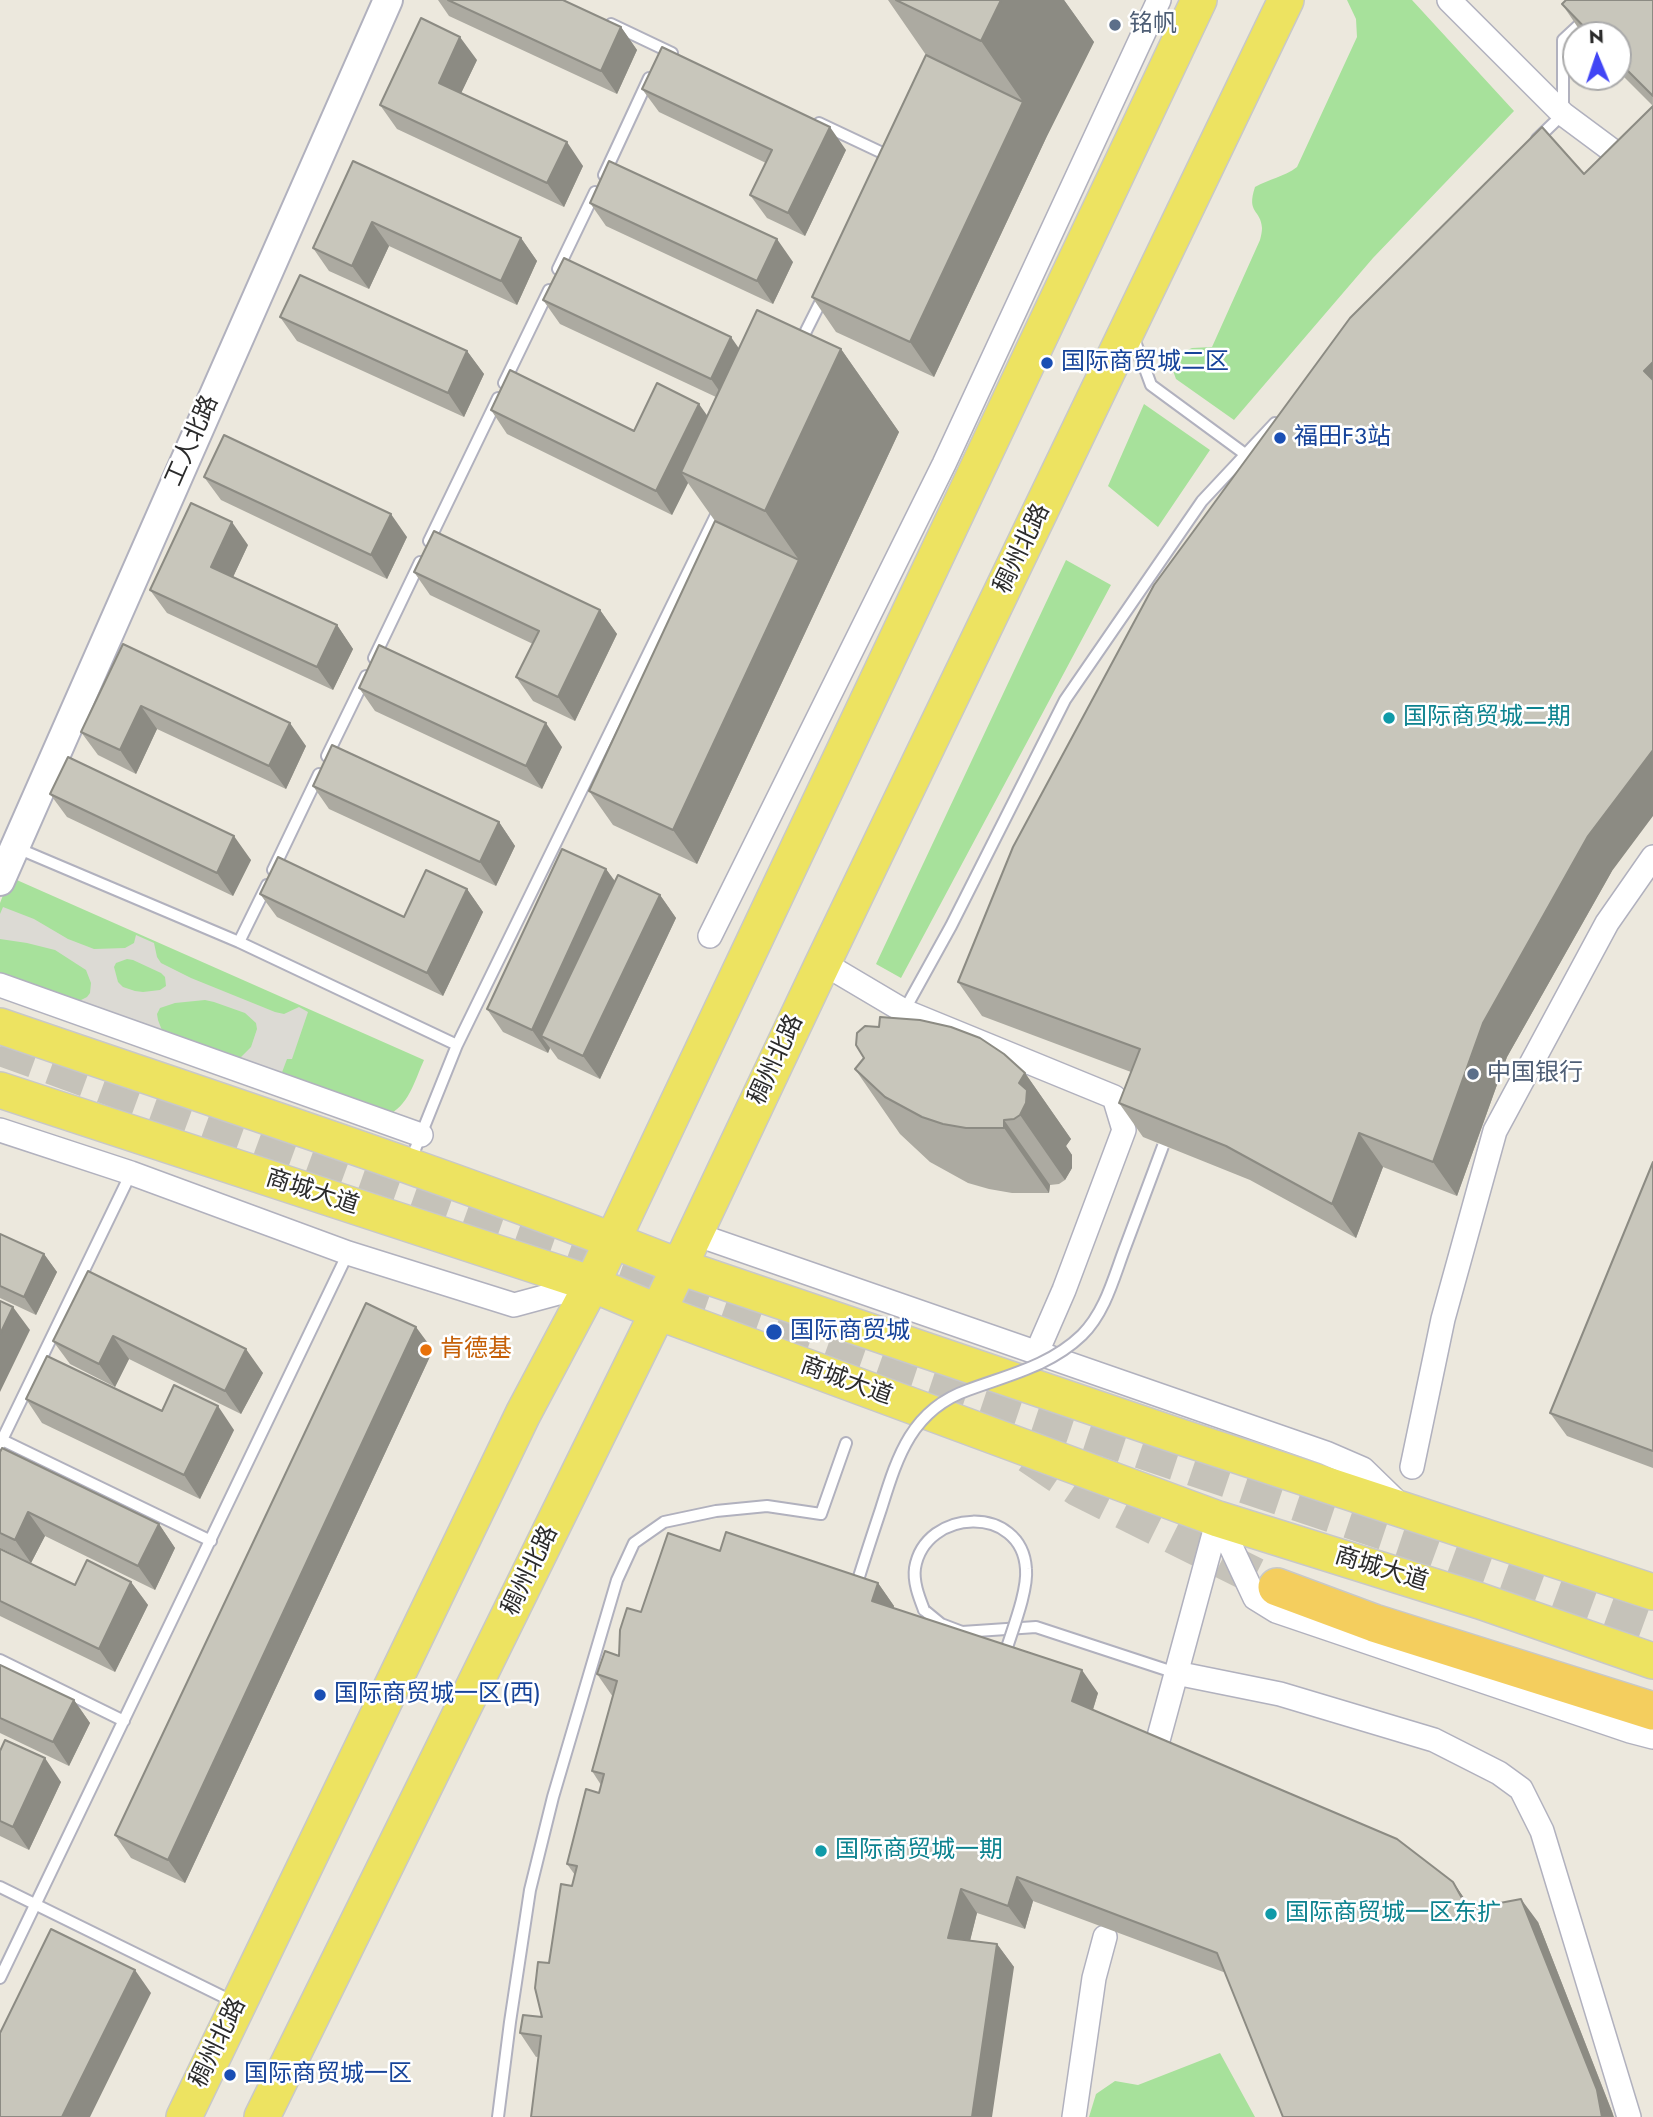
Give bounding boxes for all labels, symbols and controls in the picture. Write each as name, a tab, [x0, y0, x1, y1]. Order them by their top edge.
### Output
place label: 铭帆	[1129, 11, 1177, 39]
marker: 铭帆	[1107, 17, 1123, 33]
north arrow	[1562, 21, 1632, 91]
text: N	[1588, 23, 1604, 50]
place label: 国际商贸城二区	[1061, 349, 1229, 377]
marker: 国际商贸城二区	[1039, 355, 1055, 371]
street label: 工人北路	[160, 391, 226, 491]
place label: 福田F3站	[1294, 424, 1391, 452]
marker: 福田F3站	[1272, 430, 1288, 446]
street label: 稠州北路	[989, 500, 1057, 598]
place label: 国际商贸城二期	[1403, 704, 1571, 732]
marker: 国际商贸城二期	[1381, 710, 1397, 726]
street label: 稠州北路	[744, 1010, 810, 1110]
place label: 中国银行	[1487, 1060, 1583, 1088]
marker: 中国银行	[1465, 1066, 1481, 1082]
street label: 商城大道	[262, 1164, 362, 1222]
place label: 国际商贸城	[790, 1318, 910, 1346]
marker: 国际商贸城	[764, 1322, 784, 1342]
place label: 肯德基	[440, 1336, 512, 1364]
marker: 肯德基	[418, 1342, 434, 1358]
street label: 商城大道	[796, 1352, 896, 1412]
street label: 稠州北路	[497, 1522, 565, 1620]
street label: 商城大道	[1331, 1542, 1431, 1598]
place label: 国际商贸城一区(西)	[334, 1681, 541, 1709]
marker: 国际商贸城一区(西)	[312, 1687, 328, 1703]
place label: 国际商贸城一期	[835, 1837, 1003, 1865]
marker: 国际商贸城一期	[813, 1843, 829, 1859]
place label: 国际商贸城一区东扩	[1285, 1900, 1501, 1928]
marker: 国际商贸城一区东扩	[1263, 1906, 1279, 1922]
street label: 稠州北路	[185, 1994, 253, 2092]
place label: 国际商贸城一区	[244, 2061, 412, 2089]
marker: 国际商贸城一区	[222, 2067, 238, 2083]

